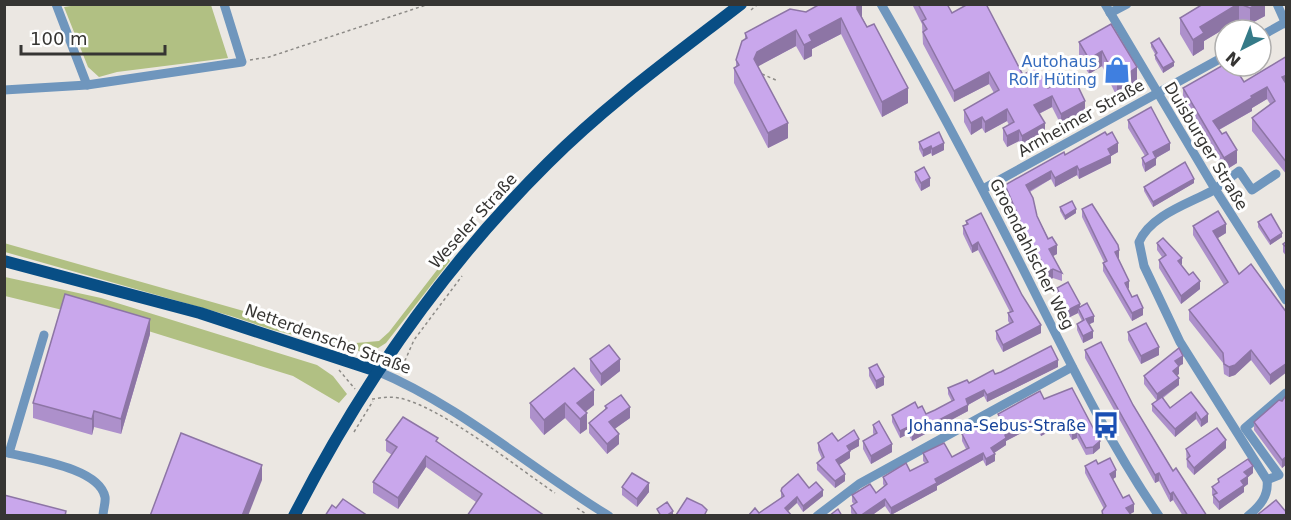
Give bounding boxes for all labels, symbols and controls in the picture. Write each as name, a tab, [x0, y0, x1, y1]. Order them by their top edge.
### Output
scale bar	[21, 18, 165, 56]
north arrow	[1213, 18, 1273, 78]
text: 100 m	[30, 28, 88, 49]
text: N	[1222, 47, 1245, 70]
place label: Autohaus Rolf Hüting	[1008, 52, 1097, 89]
shop icon: Autohaus Rolf Hüting	[1102, 55, 1132, 85]
street label: Arnheimer Straße	[1014, 75, 1148, 161]
street label: Duisburger Straße	[1160, 78, 1252, 214]
street label: Weseler Straße	[425, 169, 521, 273]
street label: Groendahlscher Weg	[986, 175, 1078, 333]
street label: Netterdensche Straße	[242, 300, 414, 378]
bus stop icon: Johanna-Sebus-Straße	[1091, 410, 1121, 440]
place label: Johanna-Sebus-Straße	[908, 416, 1086, 435]

